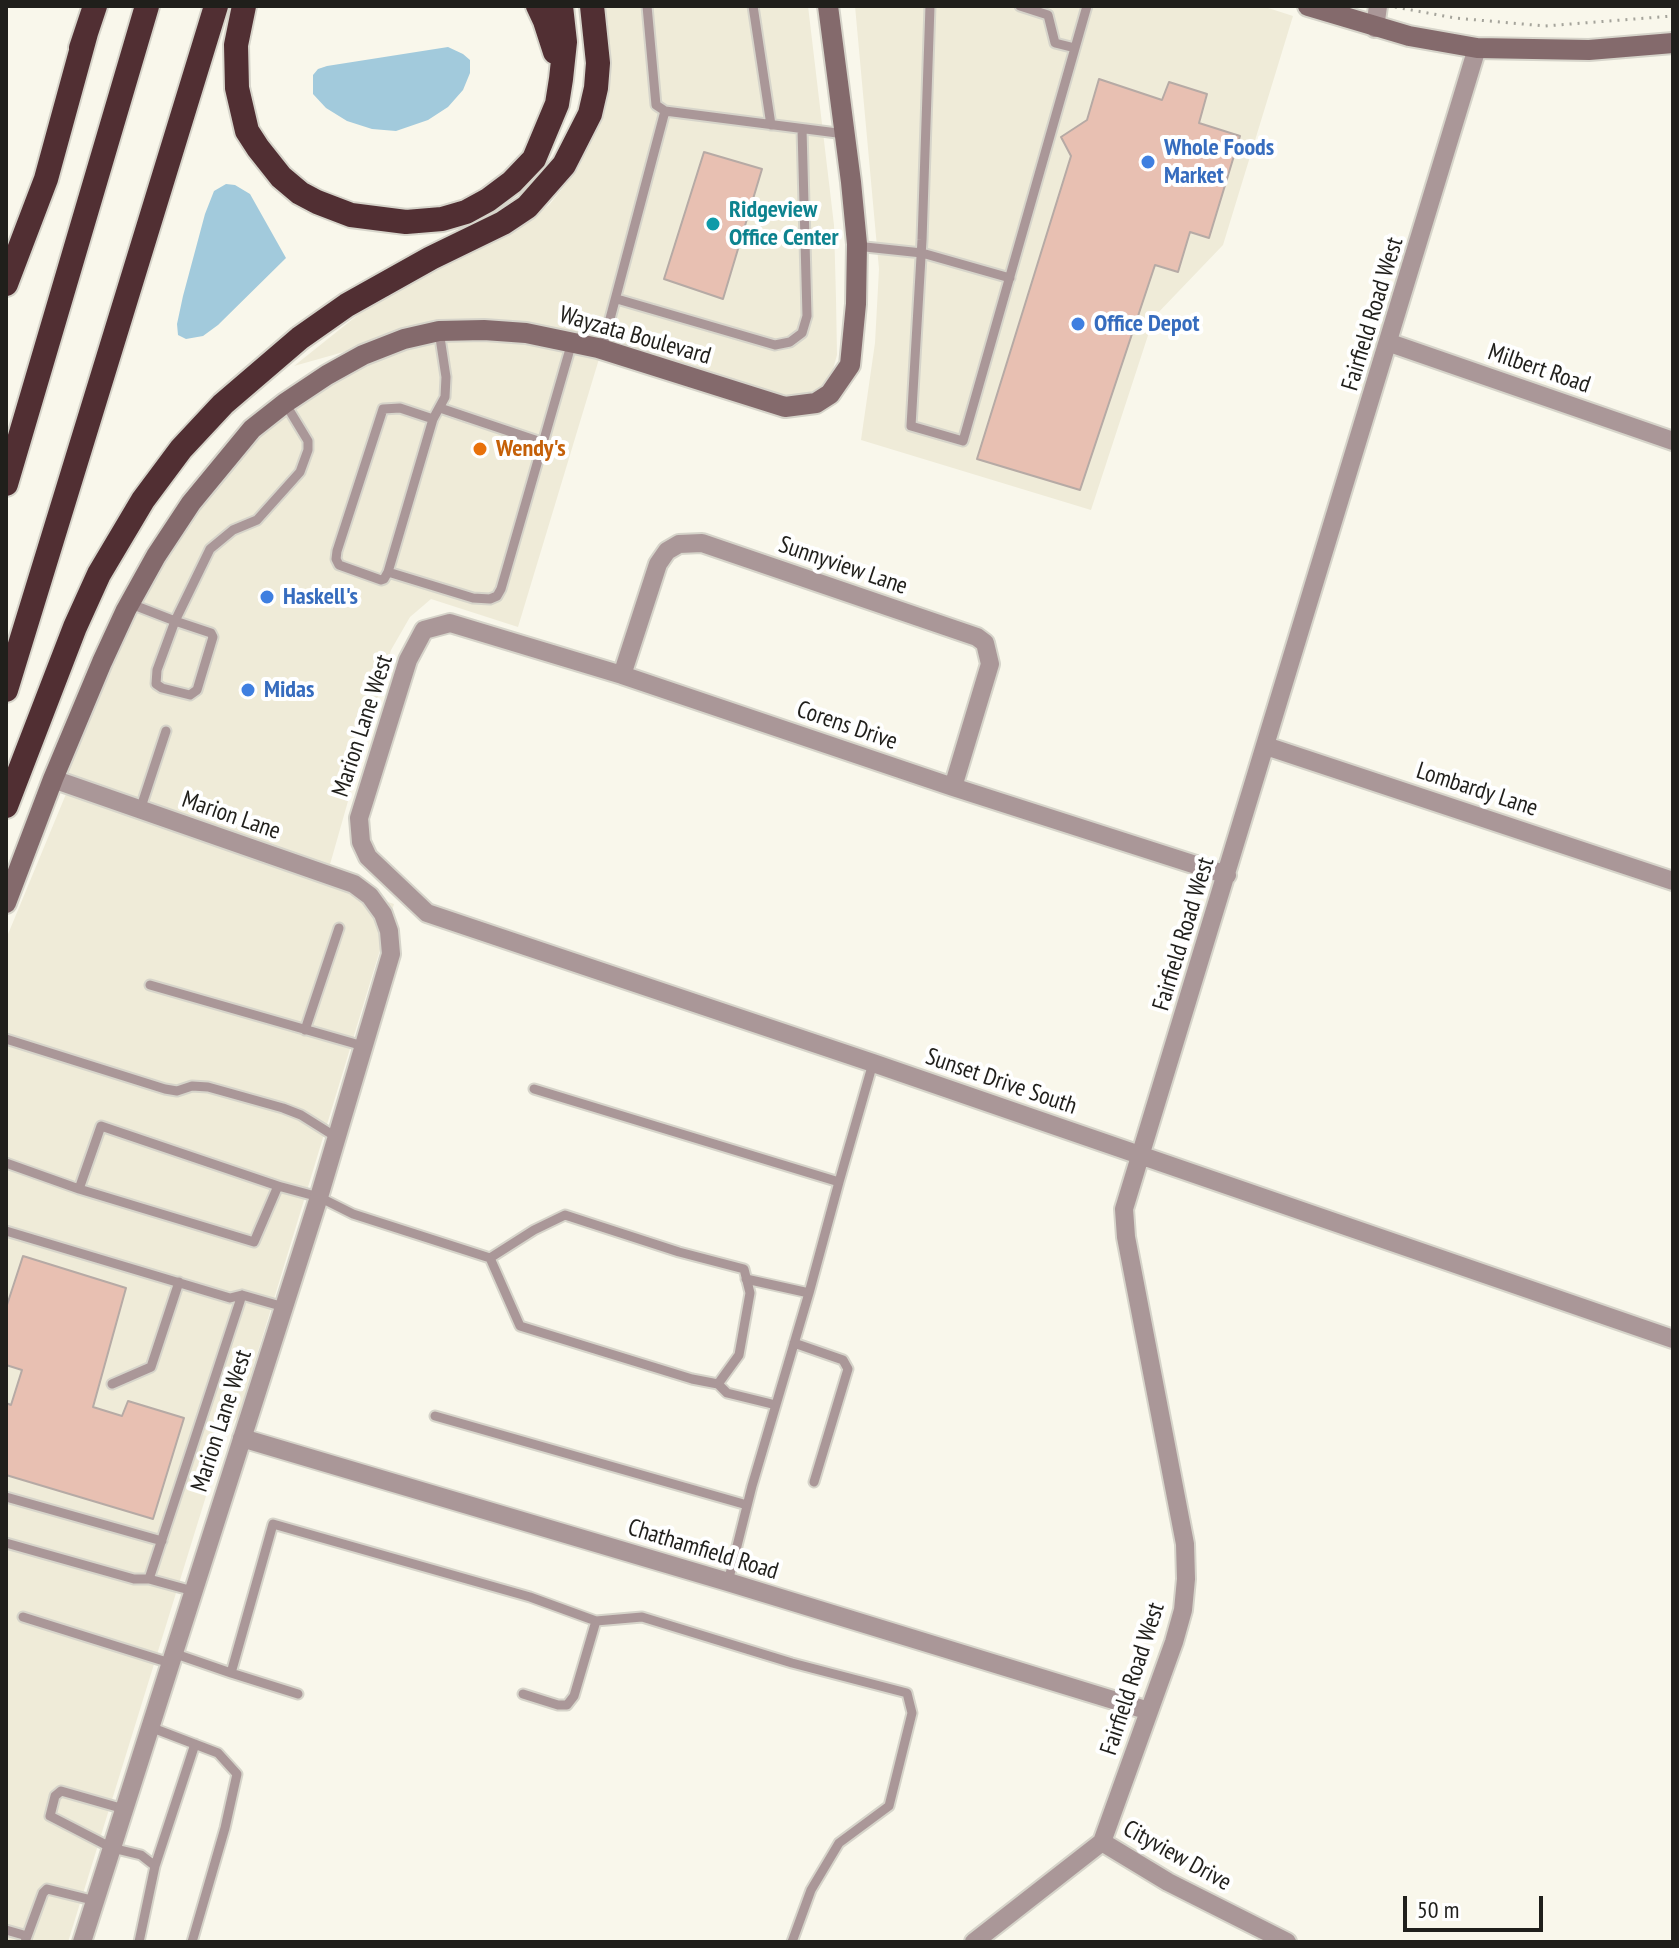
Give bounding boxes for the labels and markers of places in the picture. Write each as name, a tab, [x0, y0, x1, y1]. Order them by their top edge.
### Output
place label: Whole Foods Market	[1164, 134, 1274, 190]
marker: Whole Foods Market	[1139, 153, 1157, 171]
place label: Ridgeview Office Center	[729, 196, 839, 252]
marker: Ridgeview Office Center	[704, 215, 722, 233]
place label: Office Depot	[1094, 310, 1200, 338]
marker: Office Depot	[1069, 315, 1087, 333]
place label: Wendy's	[496, 435, 566, 463]
marker: Wendy's	[471, 440, 489, 458]
place label: Haskell's	[283, 583, 358, 611]
marker: Haskell's	[258, 588, 276, 606]
place label: Midas	[264, 676, 314, 704]
marker: Midas	[239, 681, 257, 699]

